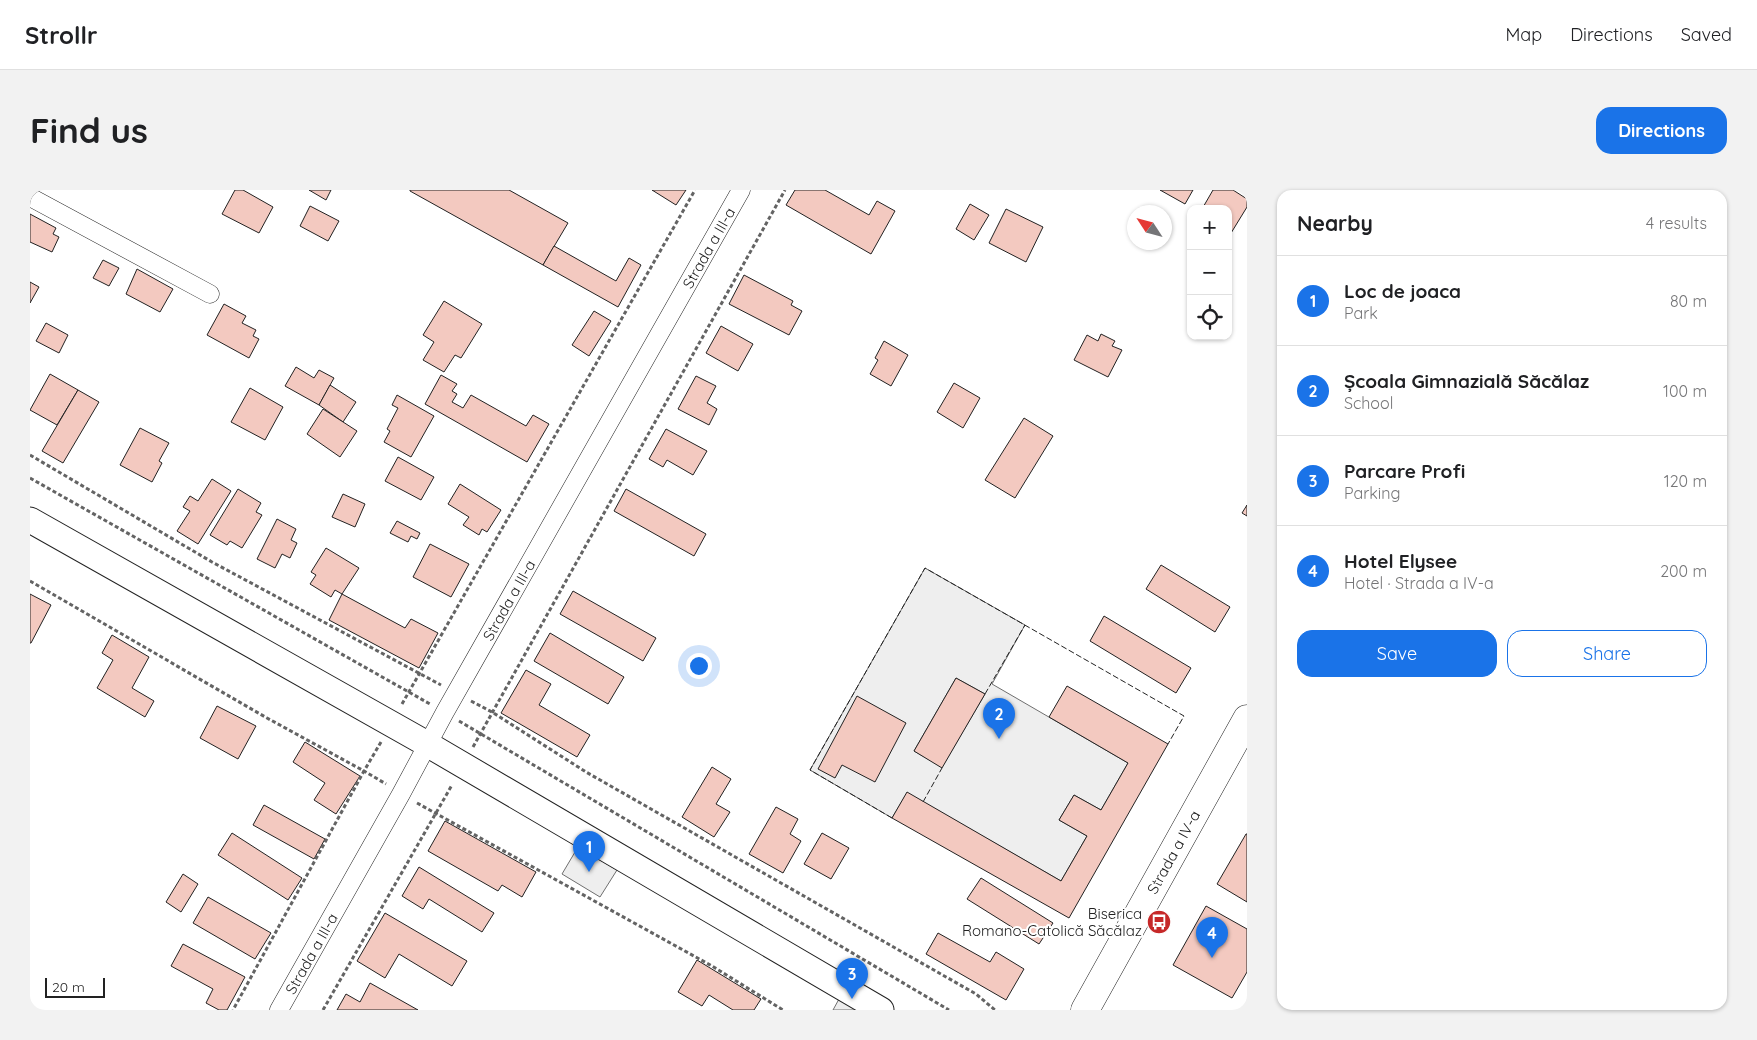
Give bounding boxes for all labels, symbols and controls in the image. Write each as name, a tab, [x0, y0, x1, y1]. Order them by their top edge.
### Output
text: Strollr	[25, 20, 97, 50]
text: Map	[1505, 23, 1542, 46]
text: Directions	[1570, 23, 1653, 46]
text: Saved	[1681, 23, 1732, 46]
button: Directions	[1596, 107, 1727, 154]
text: Find us	[30, 108, 148, 152]
street label: Strada a III-a	[678, 204, 739, 291]
north arrow	[1127, 205, 1172, 250]
map controls	[1187, 205, 1232, 340]
button: +	[1187, 205, 1232, 250]
text: Nearby	[1297, 210, 1373, 236]
text: 4 results	[1646, 213, 1707, 233]
button: −	[1187, 250, 1232, 295]
text: Loc de joaca	[1344, 279, 1461, 303]
text: 1	[1310, 291, 1316, 311]
text: 80 m	[1670, 291, 1707, 311]
button: locate	[1187, 295, 1232, 340]
text: Park	[1344, 303, 1378, 323]
text: Școala Gimnazială Săcălaz	[1344, 369, 1589, 393]
text: 2	[1308, 381, 1318, 401]
text: 100 m	[1663, 381, 1707, 401]
text: School	[1344, 393, 1393, 413]
text: Parcare Profi	[1344, 459, 1465, 483]
text: 3	[1309, 471, 1317, 491]
text: 120 m	[1664, 471, 1707, 491]
text: Parking	[1344, 483, 1401, 503]
text: Hotel Elysee	[1344, 549, 1457, 573]
street label: Strada a III-a	[478, 556, 539, 644]
text: 4	[1308, 561, 1318, 581]
text: 200 m	[1660, 561, 1707, 581]
text: Hotel · Strada a IV-a	[1344, 573, 1494, 593]
button: Save	[1297, 630, 1497, 677]
button: Share	[1507, 630, 1707, 677]
your location	[686, 653, 712, 679]
pin: 2	[983, 698, 1015, 739]
street label: Strada a IV-a	[1142, 807, 1204, 897]
pin: 1	[573, 831, 605, 872]
place label: Biserica Romano-Catolică Săcălaz	[962, 904, 1142, 940]
bus stop icon: Biserica Romano-Catolică Săcălaz	[1146, 909, 1172, 935]
street label: Strada a III-a	[281, 910, 341, 997]
pin: 4	[1196, 917, 1228, 958]
pin: 3	[836, 958, 868, 999]
scale bar	[45, 975, 105, 998]
text: 20 m	[52, 978, 85, 996]

